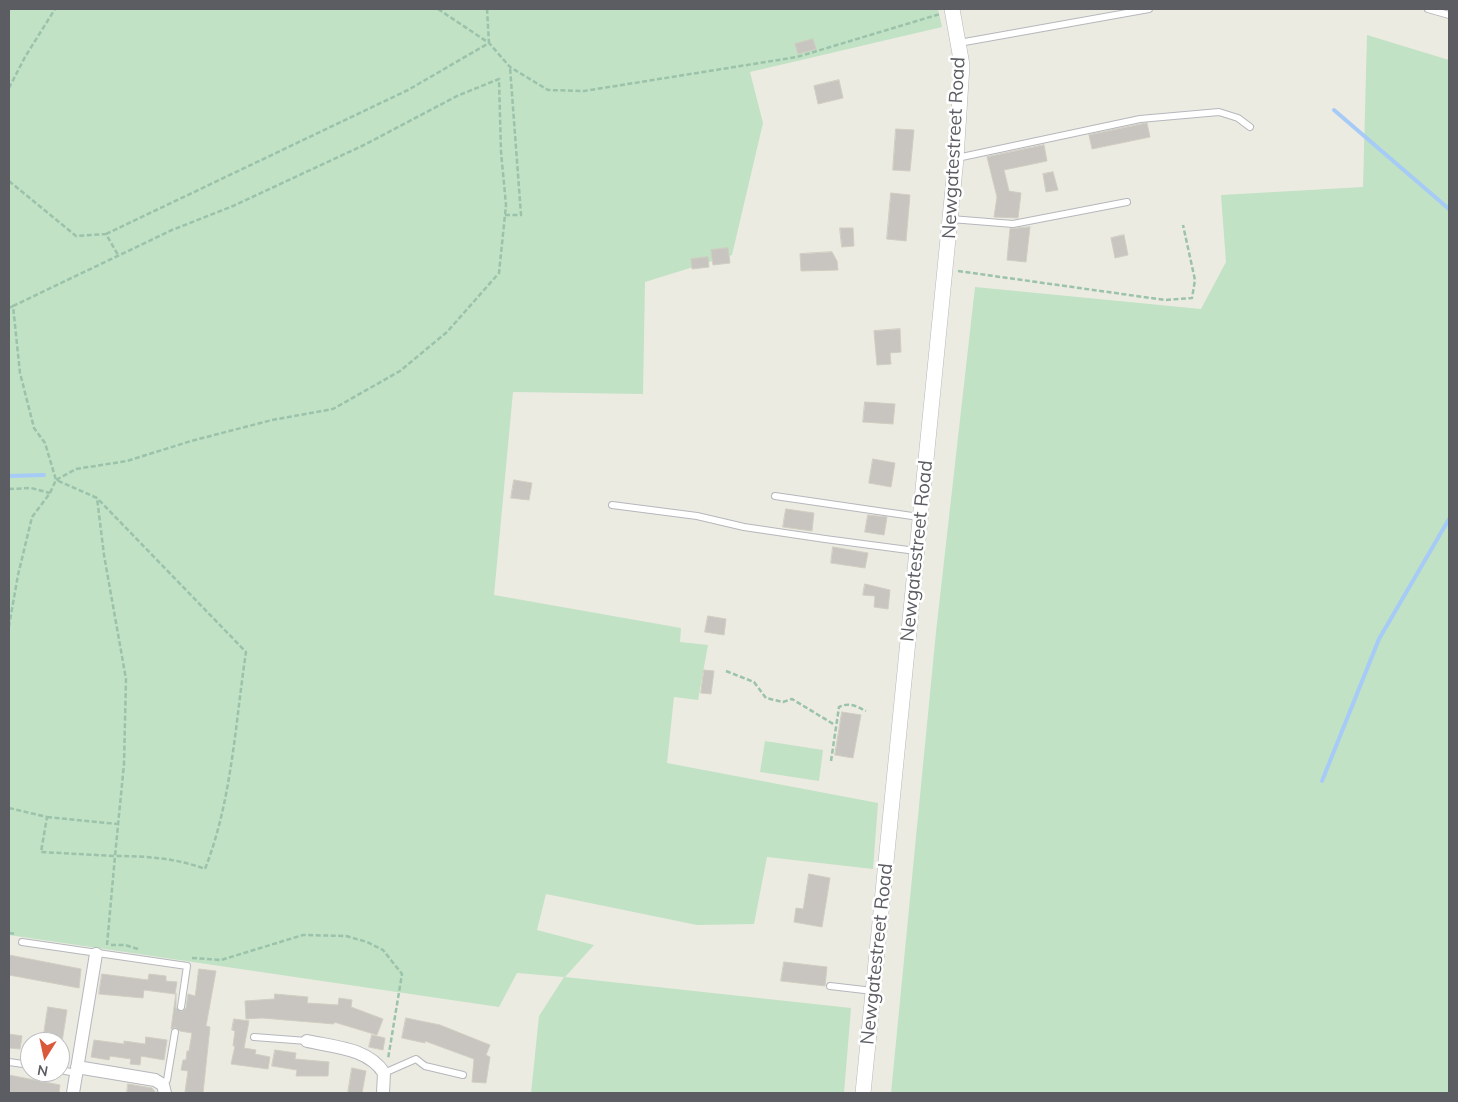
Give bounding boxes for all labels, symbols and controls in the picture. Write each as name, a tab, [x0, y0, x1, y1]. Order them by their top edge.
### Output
street label: Newgatestreet Road	[938, 56, 970, 240]
street label: Newgatestreet Road	[896, 459, 938, 643]
street label: Newgatestreet Road	[856, 862, 898, 1046]
north arrow	[20, 1032, 70, 1082]
text: N	[36, 1061, 49, 1081]

